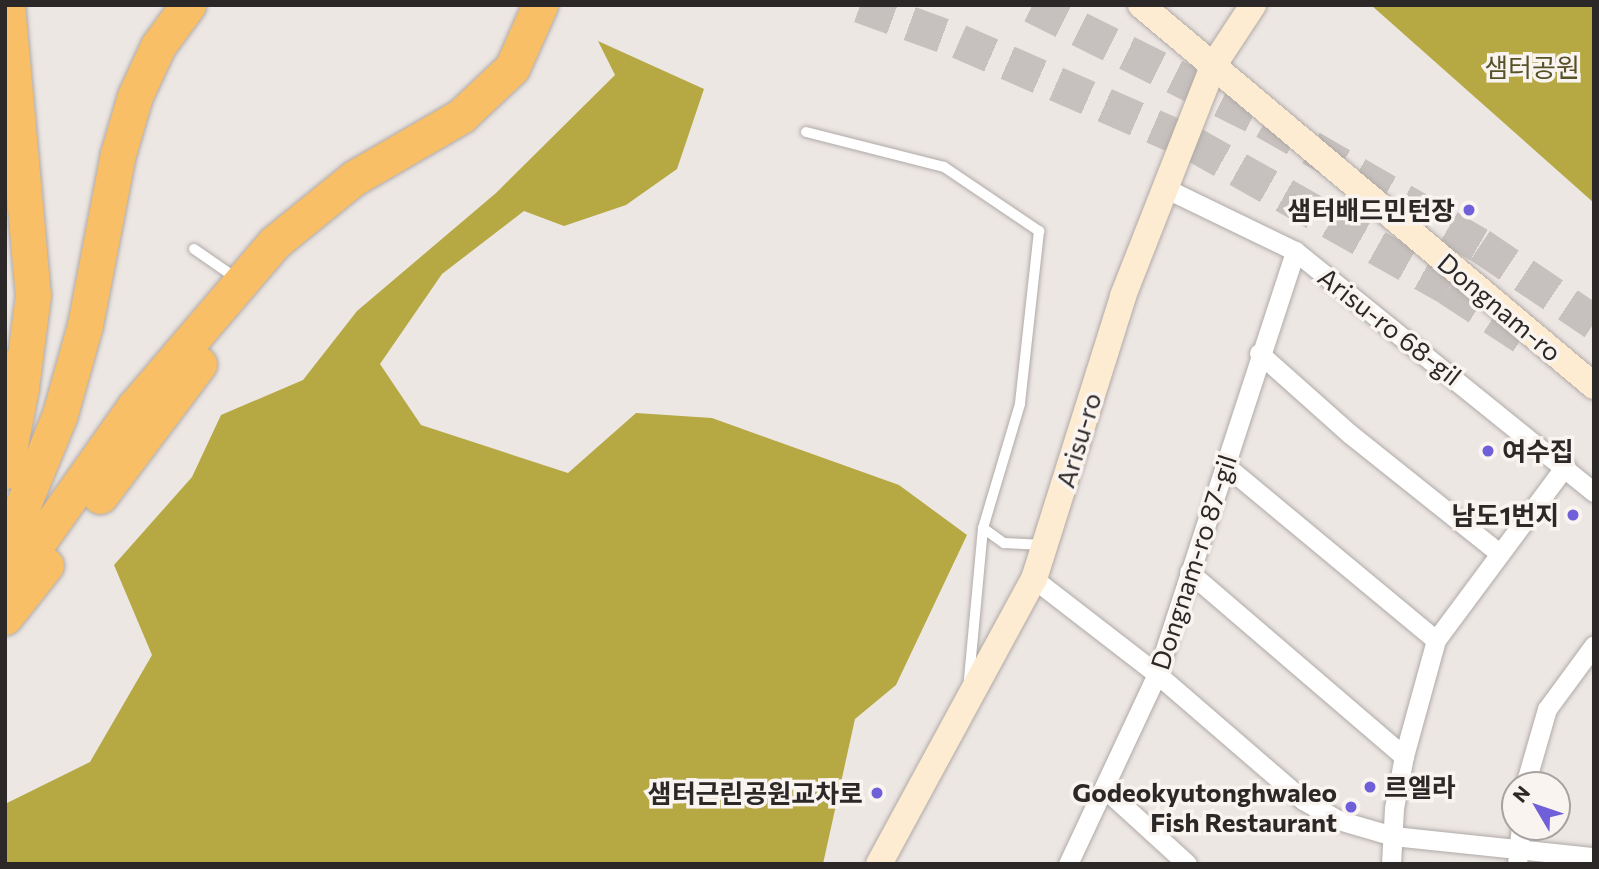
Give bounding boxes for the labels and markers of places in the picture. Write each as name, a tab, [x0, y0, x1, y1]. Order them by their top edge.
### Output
place label: 샘터배드민턴장	[1288, 194, 1455, 226]
marker: 샘터배드민턴장	[1461, 202, 1477, 218]
place label: 여수집	[1502, 435, 1574, 467]
marker: 여수집	[1480, 443, 1496, 459]
place label: 남도1번지	[1452, 499, 1559, 531]
marker: 남도1번지	[1565, 507, 1581, 523]
place label: 르엘라	[1384, 771, 1456, 803]
place label: Godeokyutonghwaleo Fish Restaurant	[1072, 776, 1337, 838]
place label: 샘터근린공원교차로	[648, 777, 863, 809]
marker: 르엘라	[1362, 779, 1378, 795]
marker: 샘터근린공원교차로	[869, 785, 885, 801]
marker: Godeokyutonghwaleo Fish Restaurant	[1343, 799, 1359, 815]

